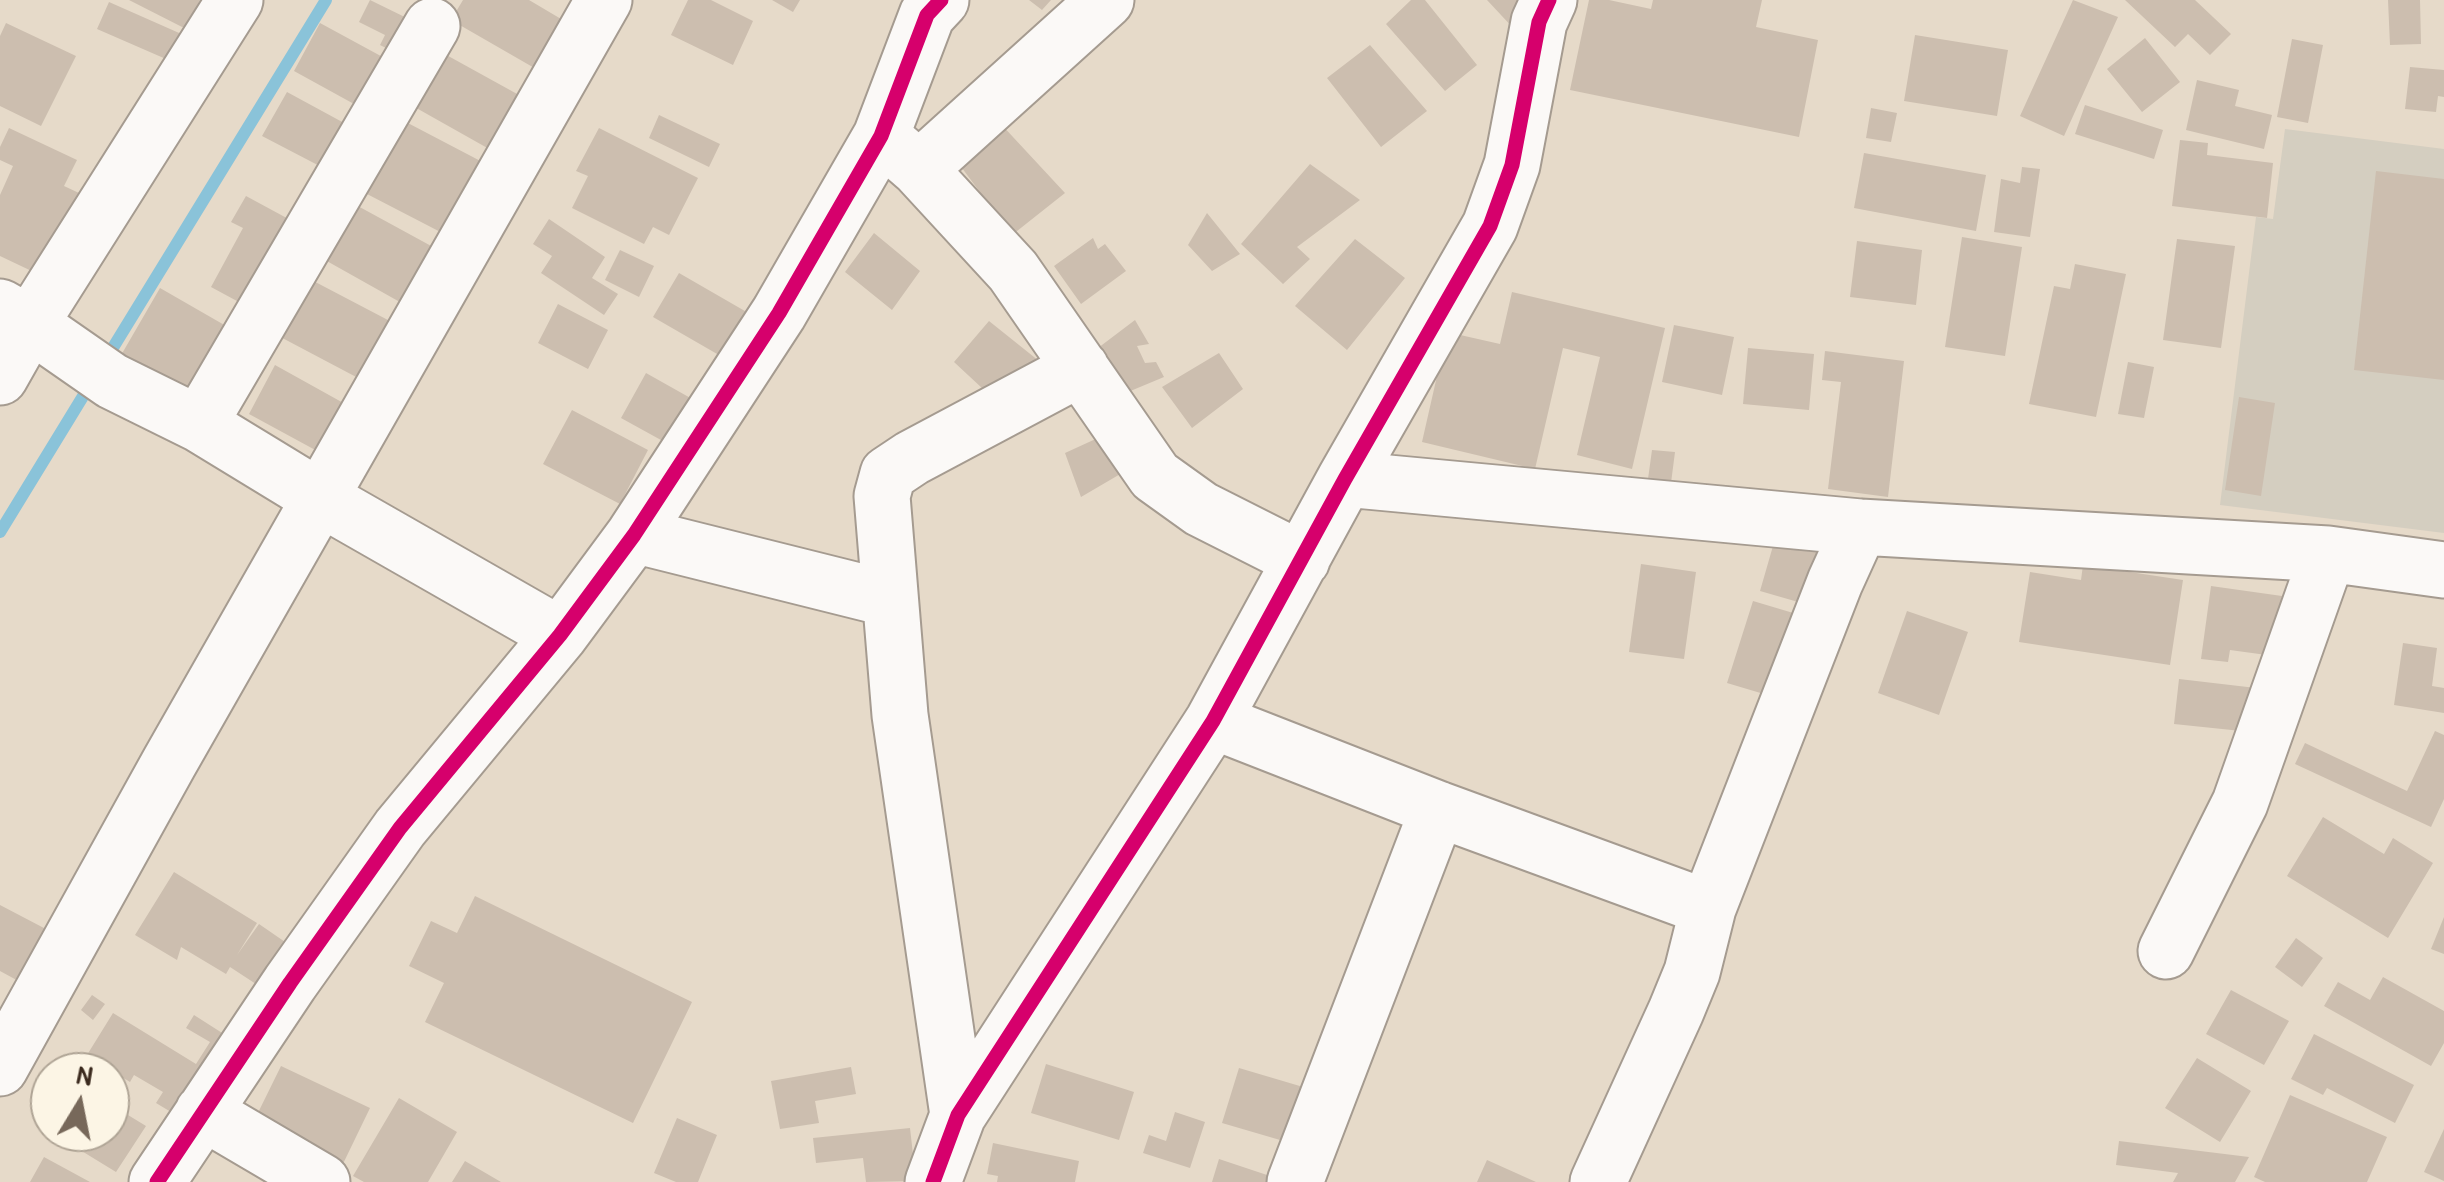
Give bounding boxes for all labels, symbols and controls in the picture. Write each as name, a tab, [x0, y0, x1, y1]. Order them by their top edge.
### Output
north arrow	[30, 1052, 130, 1152]
text: N	[74, 1054, 96, 1094]

